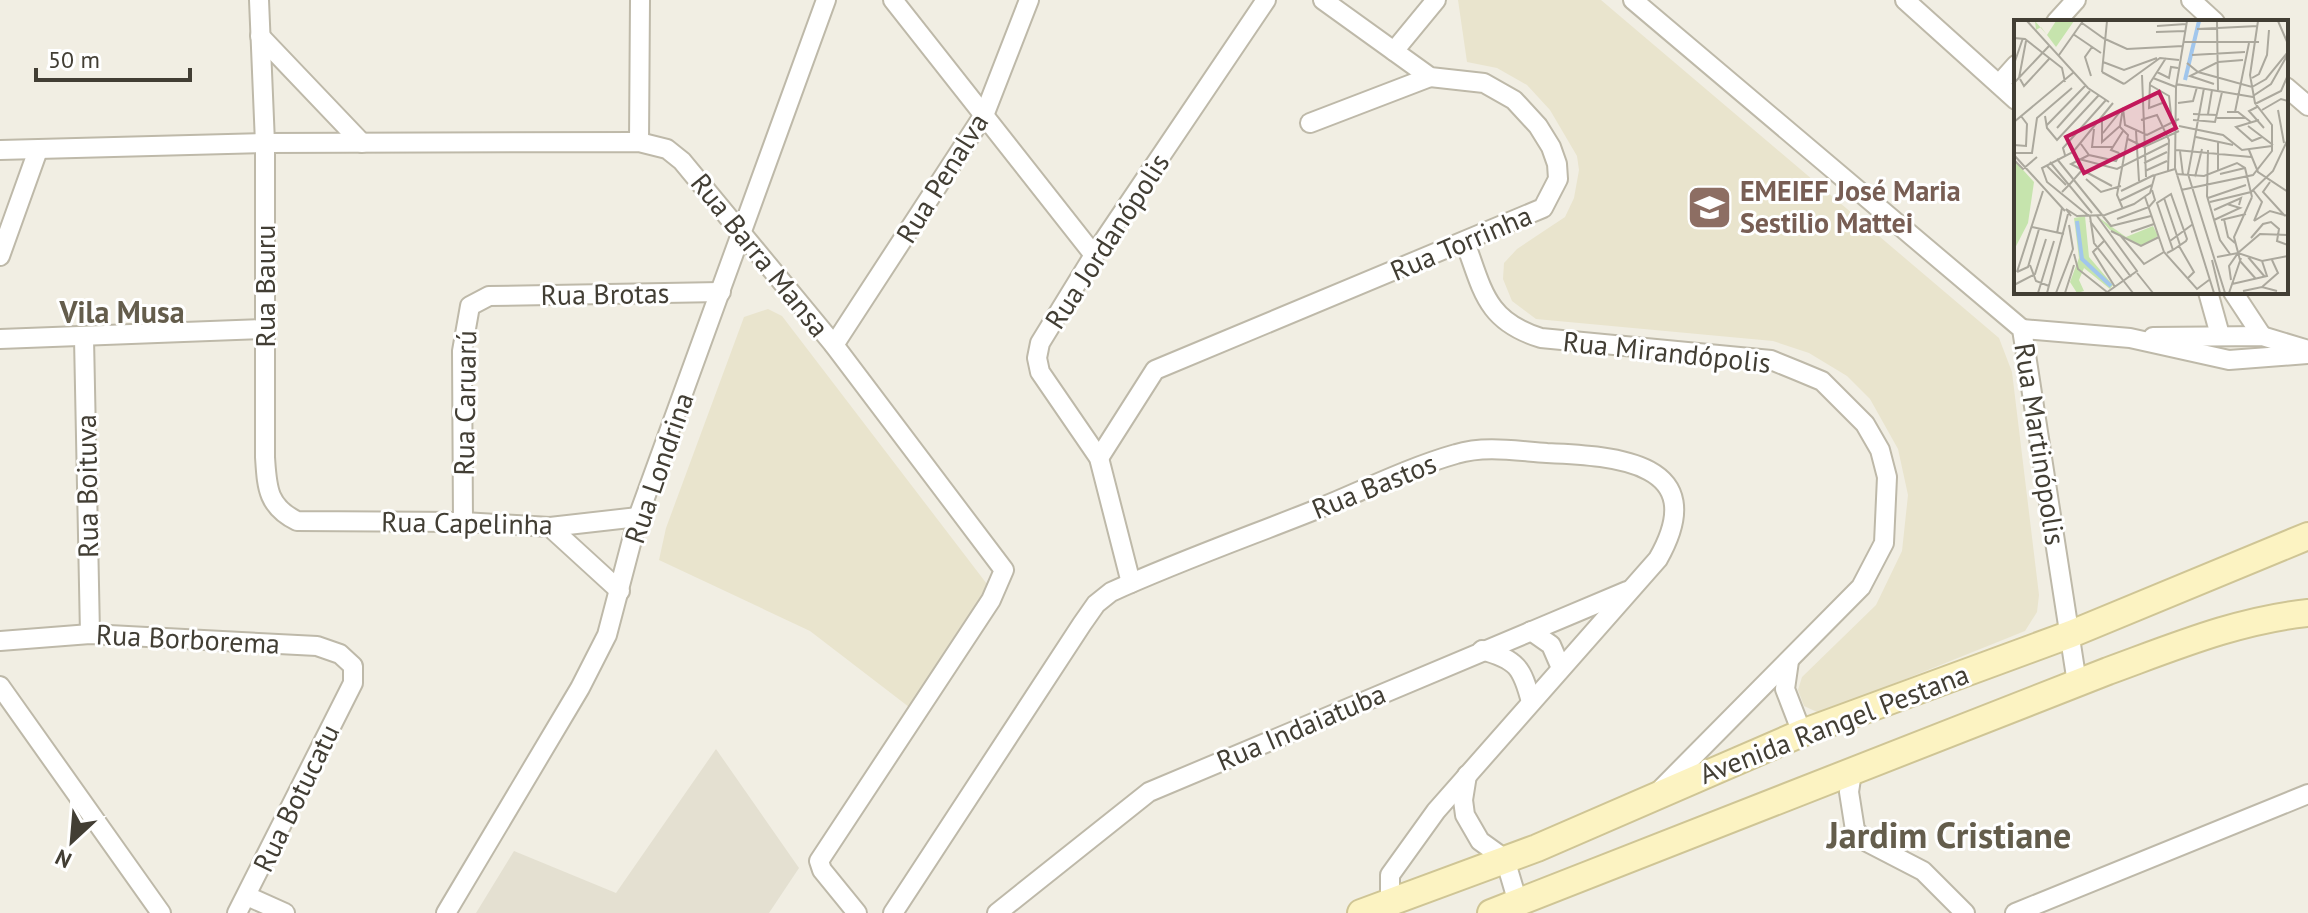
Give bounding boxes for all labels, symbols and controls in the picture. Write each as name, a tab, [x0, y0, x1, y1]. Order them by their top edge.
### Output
inset map	[2014, 20, 2288, 294]
scale bar	[36, 32, 190, 82]
text: 50 m	[48, 44, 100, 75]
street label: Rua Penalva	[887, 106, 996, 250]
street label: Rua Jordanópolis	[1036, 146, 1177, 336]
street label: Rua Barra Mansa	[683, 165, 838, 344]
place label: EMEIEF José Maria Sestilio Mattei	[1740, 172, 1961, 241]
school or university icon: EMEIEF José Maria Sestilio Mattei	[1685, 183, 1733, 231]
street label: Rua Torrinha	[1385, 196, 1537, 289]
street label: Rua Bauru	[246, 225, 283, 347]
street label: Rua Brotas	[540, 274, 670, 313]
district label: Vila Musa	[58, 292, 185, 331]
street label: Rua Mirandópolis	[1561, 322, 1773, 381]
street label: Rua Caruarú	[445, 330, 484, 476]
street label: Rua Martinópolis	[2006, 340, 2075, 548]
street label: Rua Londrina	[615, 387, 702, 548]
street label: Rua Boituva	[67, 414, 106, 558]
street label: Rua Bastos	[1306, 444, 1441, 527]
street label: Rua Capelinha	[381, 503, 553, 542]
street label: Rua Borborema	[95, 615, 281, 662]
street label: Avenida Rangel Pestana	[1694, 655, 1974, 792]
street label: Rua Indaiatuba	[1211, 674, 1391, 779]
street label: Rua Botucatu	[244, 718, 347, 878]
north arrow	[32, 801, 112, 881]
district label: Jardim Cristiane	[1826, 811, 2071, 858]
text: N	[51, 843, 76, 875]

